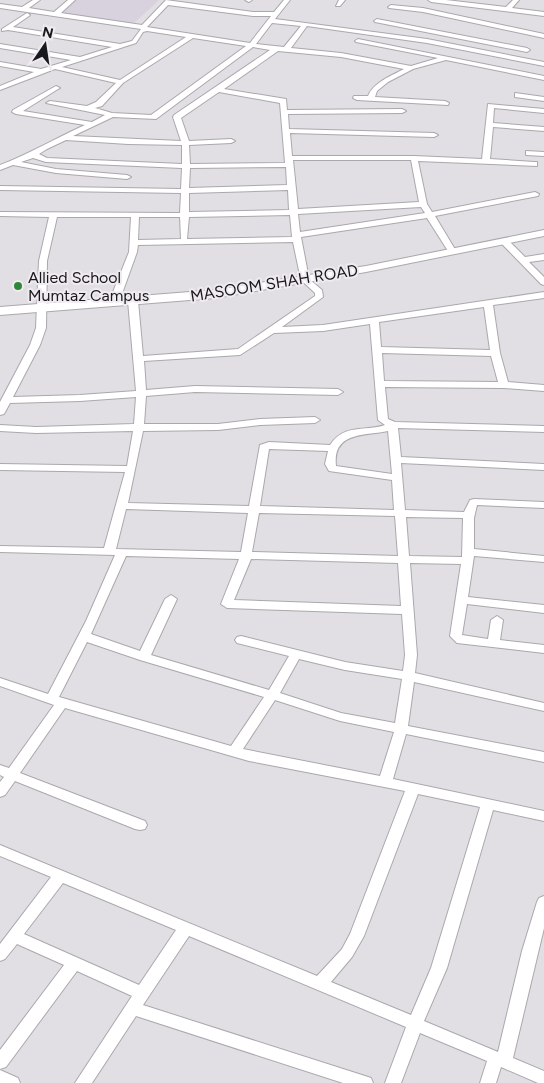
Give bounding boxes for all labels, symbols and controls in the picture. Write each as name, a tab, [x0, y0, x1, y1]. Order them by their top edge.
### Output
north arrow	[20, 20, 70, 70]
text: N	[41, 23, 55, 42]
street label: MASOOM SHAH ROAD	[189, 260, 359, 306]
place label: Allied School Mumtaz Campus	[28, 268, 149, 305]
marker: Allied School Mumtaz Campus	[12, 280, 24, 292]

